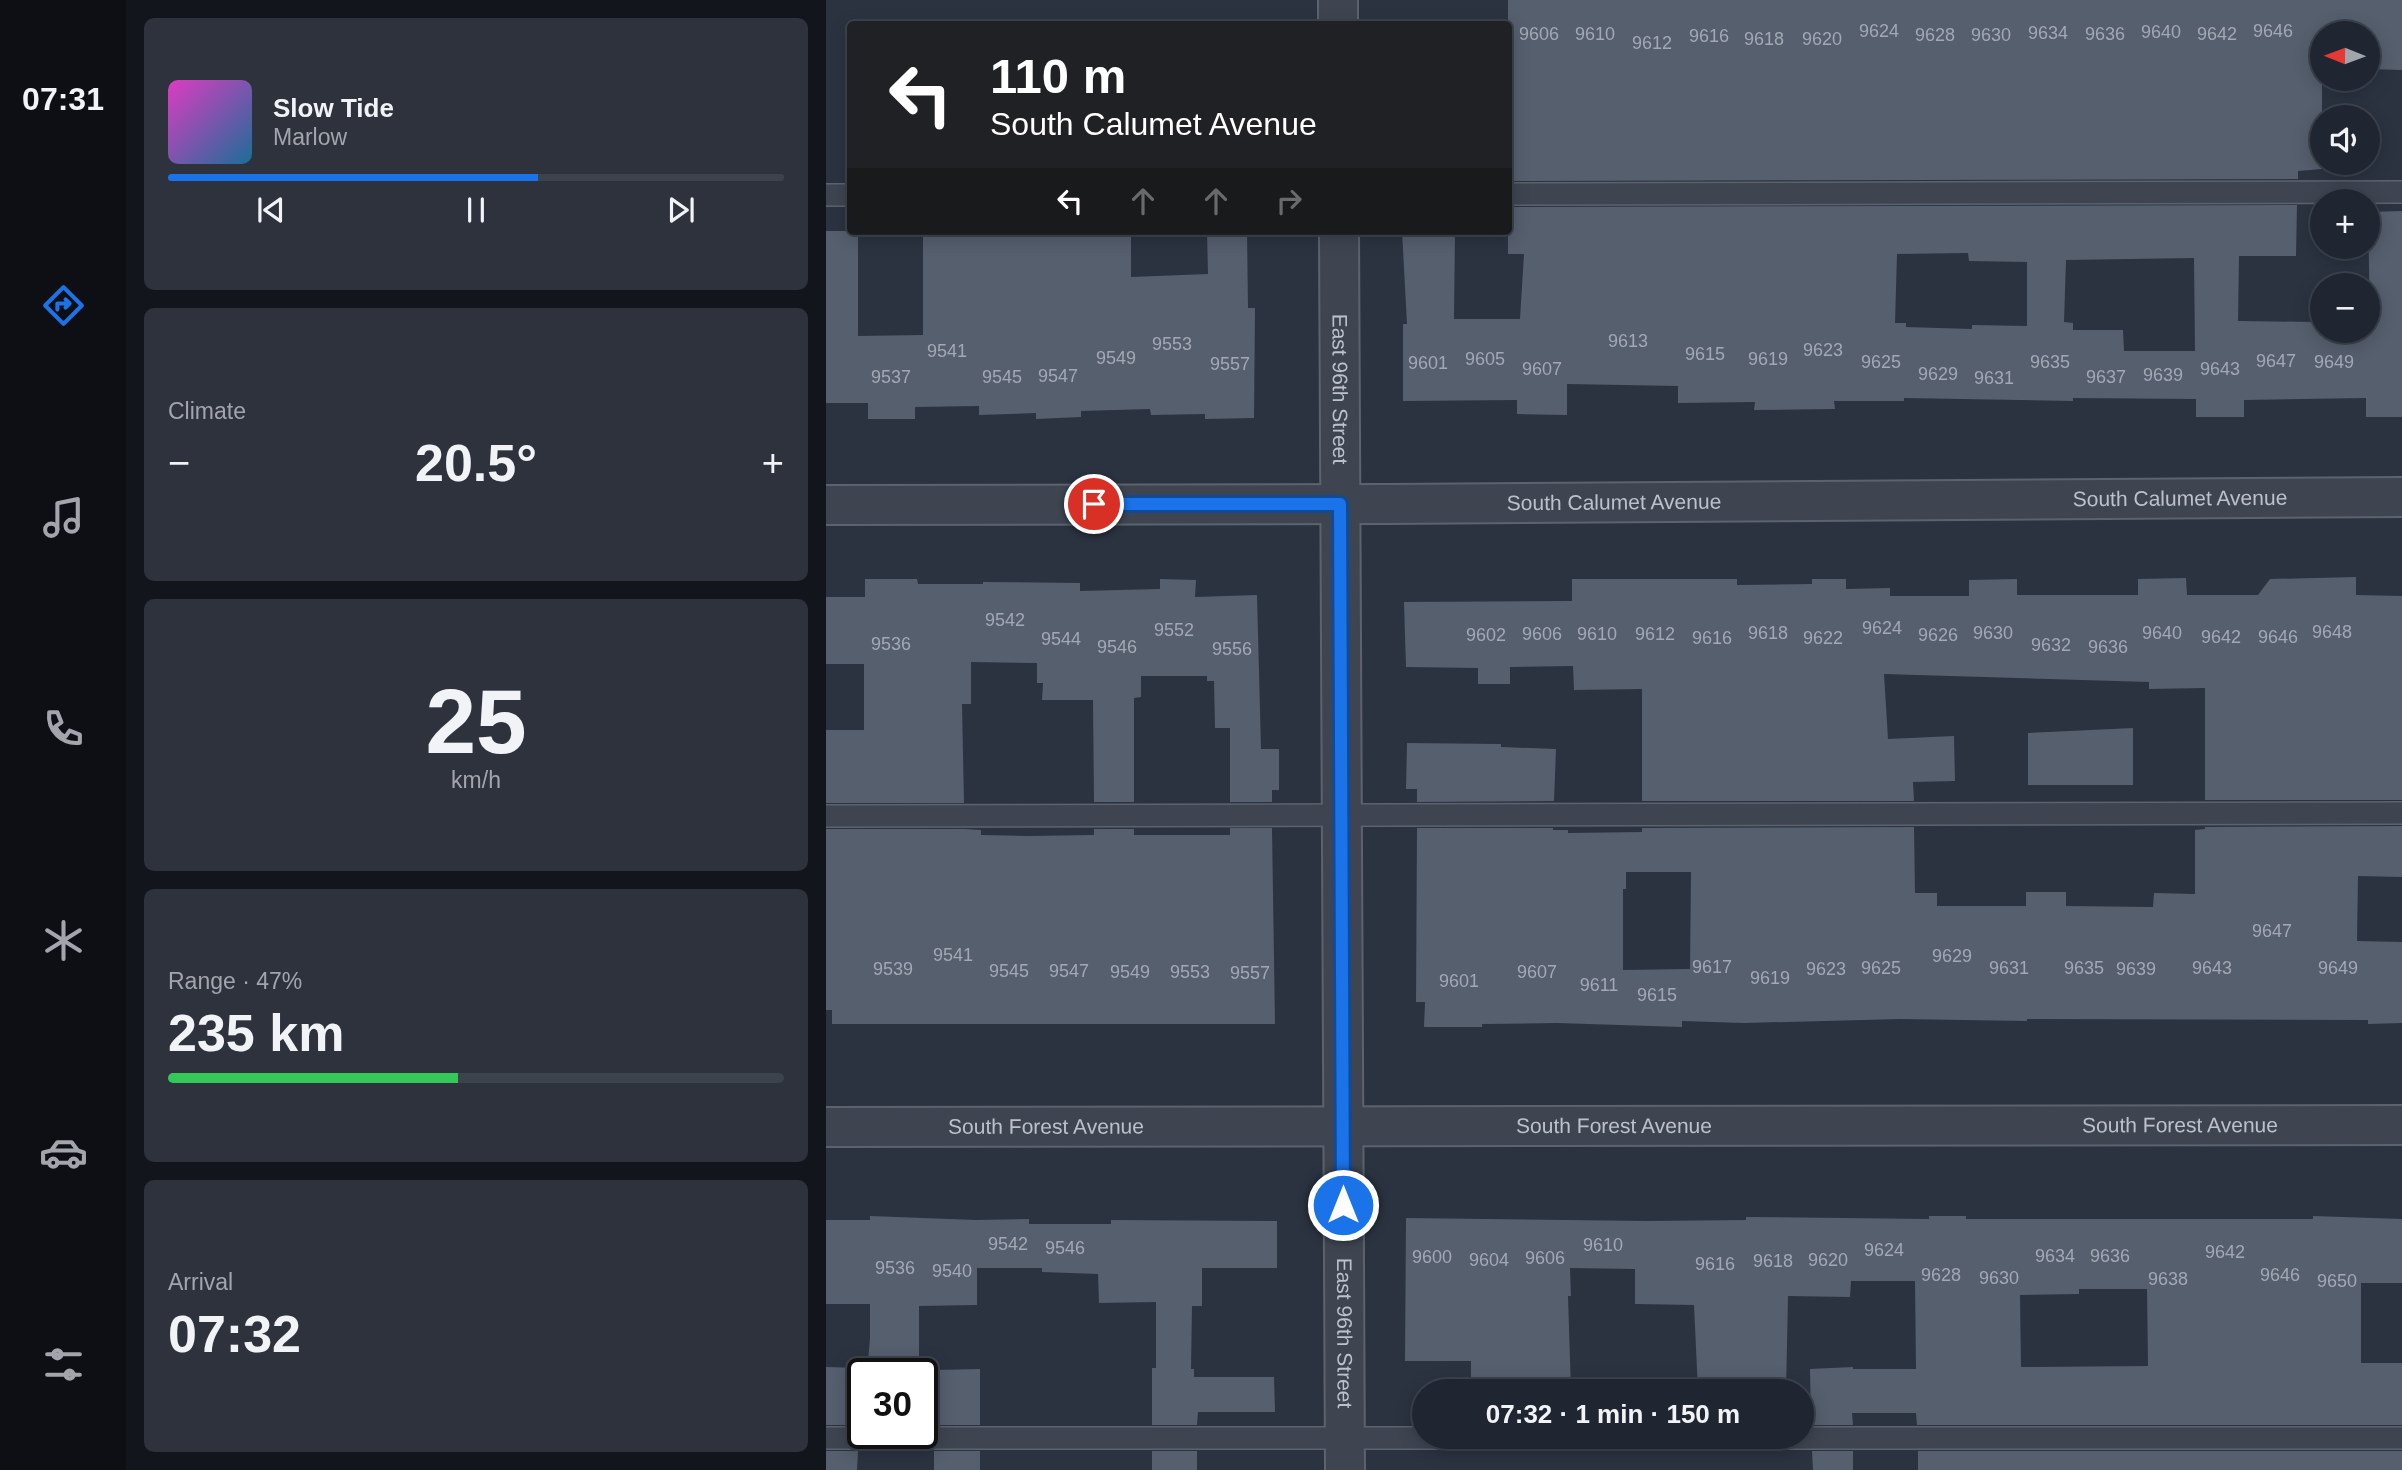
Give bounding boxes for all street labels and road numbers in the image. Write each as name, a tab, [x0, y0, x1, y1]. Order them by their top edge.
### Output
street label: East 96th Street	[1328, 314, 1352, 465]
street label: South Calumet Avenue	[2073, 486, 2287, 510]
street label: South Calumet Avenue	[1507, 490, 1721, 514]
street label: South Forest Avenue	[2082, 1113, 2278, 1136]
street label: South Forest Avenue	[1516, 1114, 1712, 1137]
street label: South Forest Avenue	[948, 1115, 1144, 1138]
street label: East 96th Street	[1333, 1258, 1357, 1409]

